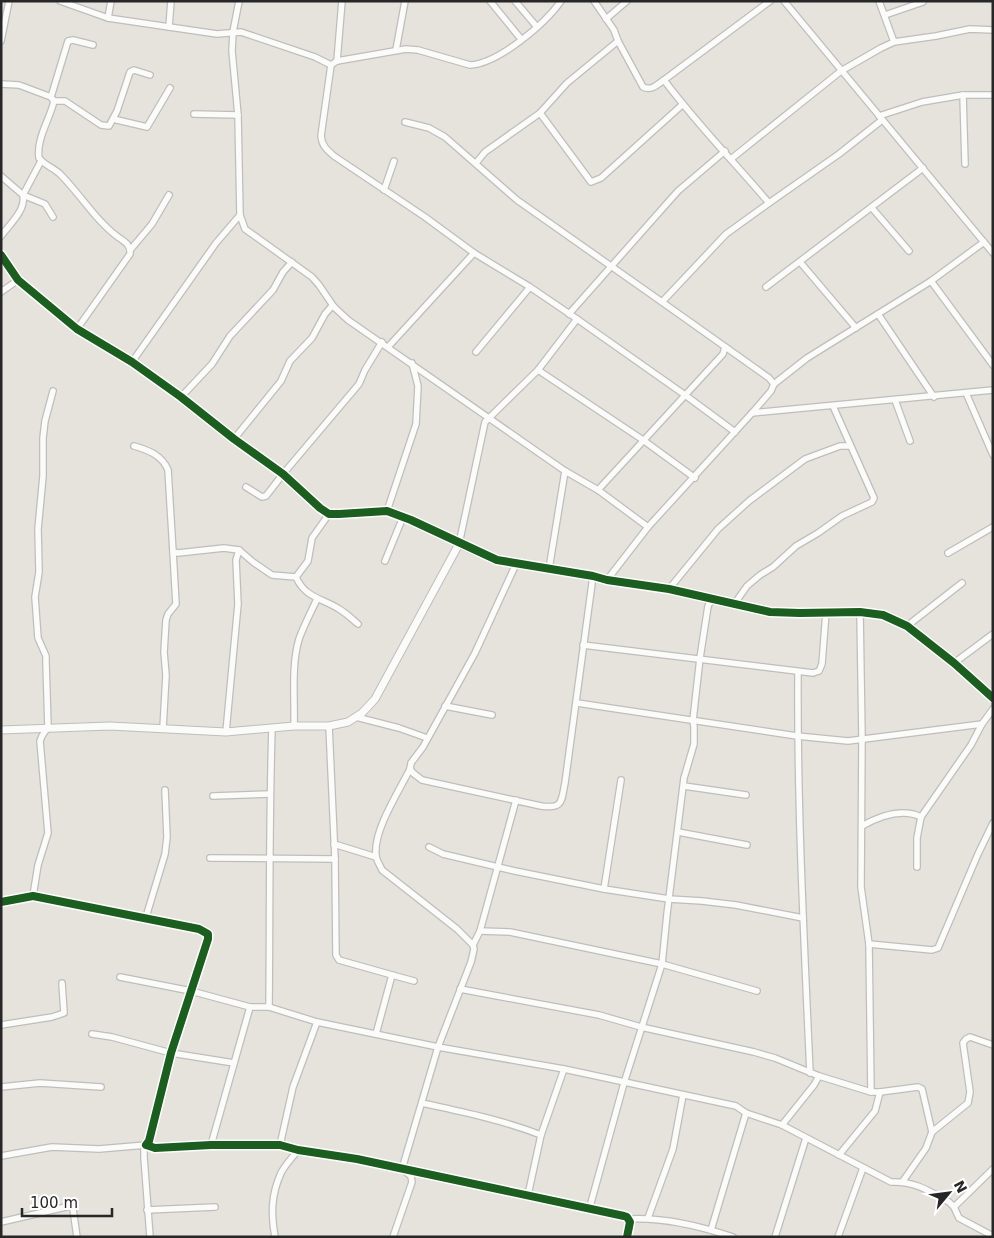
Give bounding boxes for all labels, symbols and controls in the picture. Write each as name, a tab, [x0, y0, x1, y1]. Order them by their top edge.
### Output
north arrow	[924, 1168, 974, 1218]
text: N	[951, 1178, 970, 1196]
scale bar	[22, 1186, 112, 1218]
text: 100 m	[30, 1194, 78, 1212]

